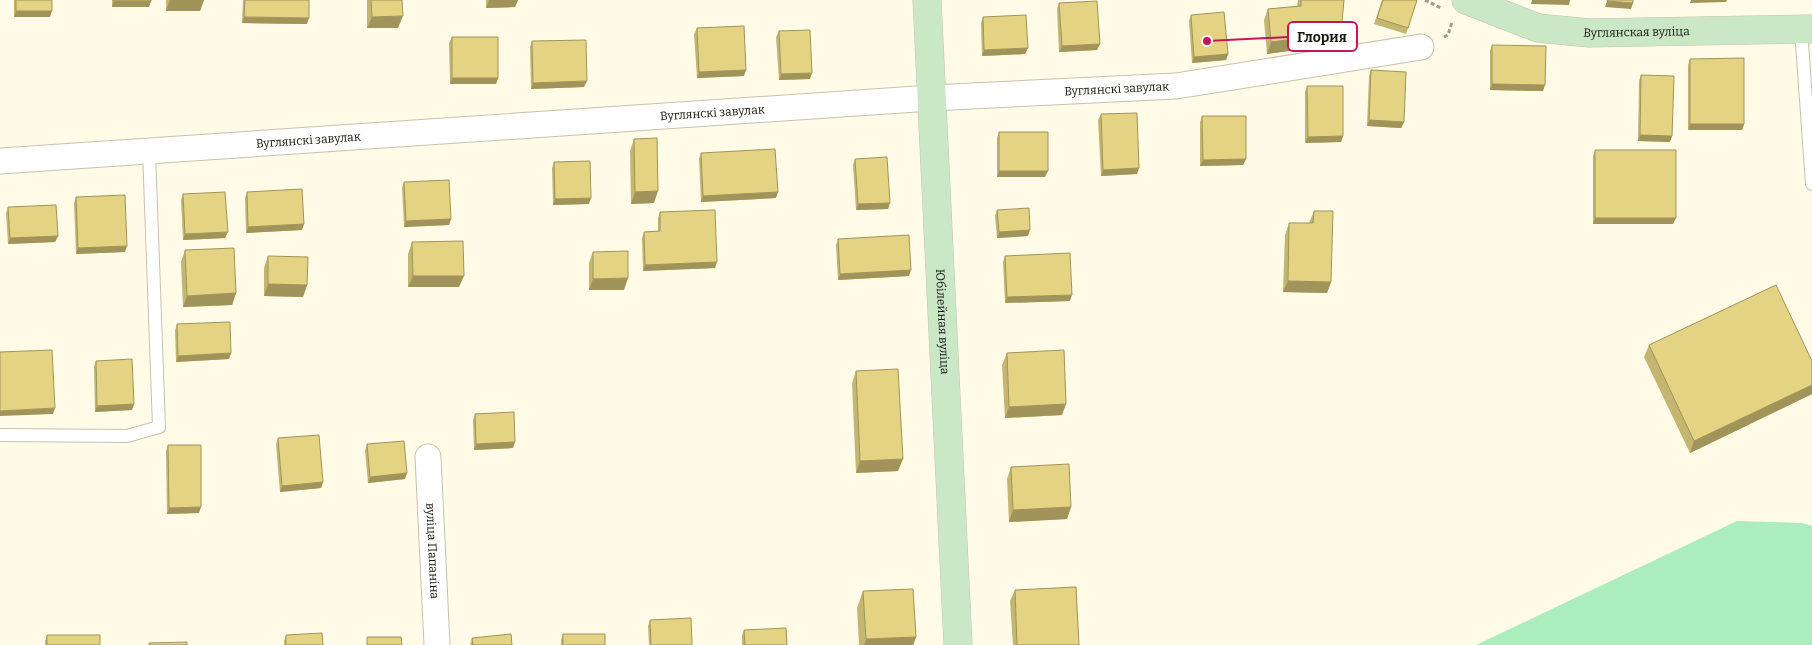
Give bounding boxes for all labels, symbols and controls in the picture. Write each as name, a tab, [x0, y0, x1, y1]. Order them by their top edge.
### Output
callout: Глория	[1288, 22, 1357, 51]
street label: Вуглянская вуліца	[1583, 24, 1690, 40]
text: Глория	[1297, 29, 1347, 46]
street label: Вуглянскі завулак	[1064, 79, 1169, 98]
street label: Вуглянскі завулак	[659, 102, 765, 123]
street label: Вуглянскі завулак	[255, 130, 361, 151]
street label: Юбілейная вуліца	[933, 268, 952, 375]
street label: вуліца Папаніна	[423, 502, 442, 600]

